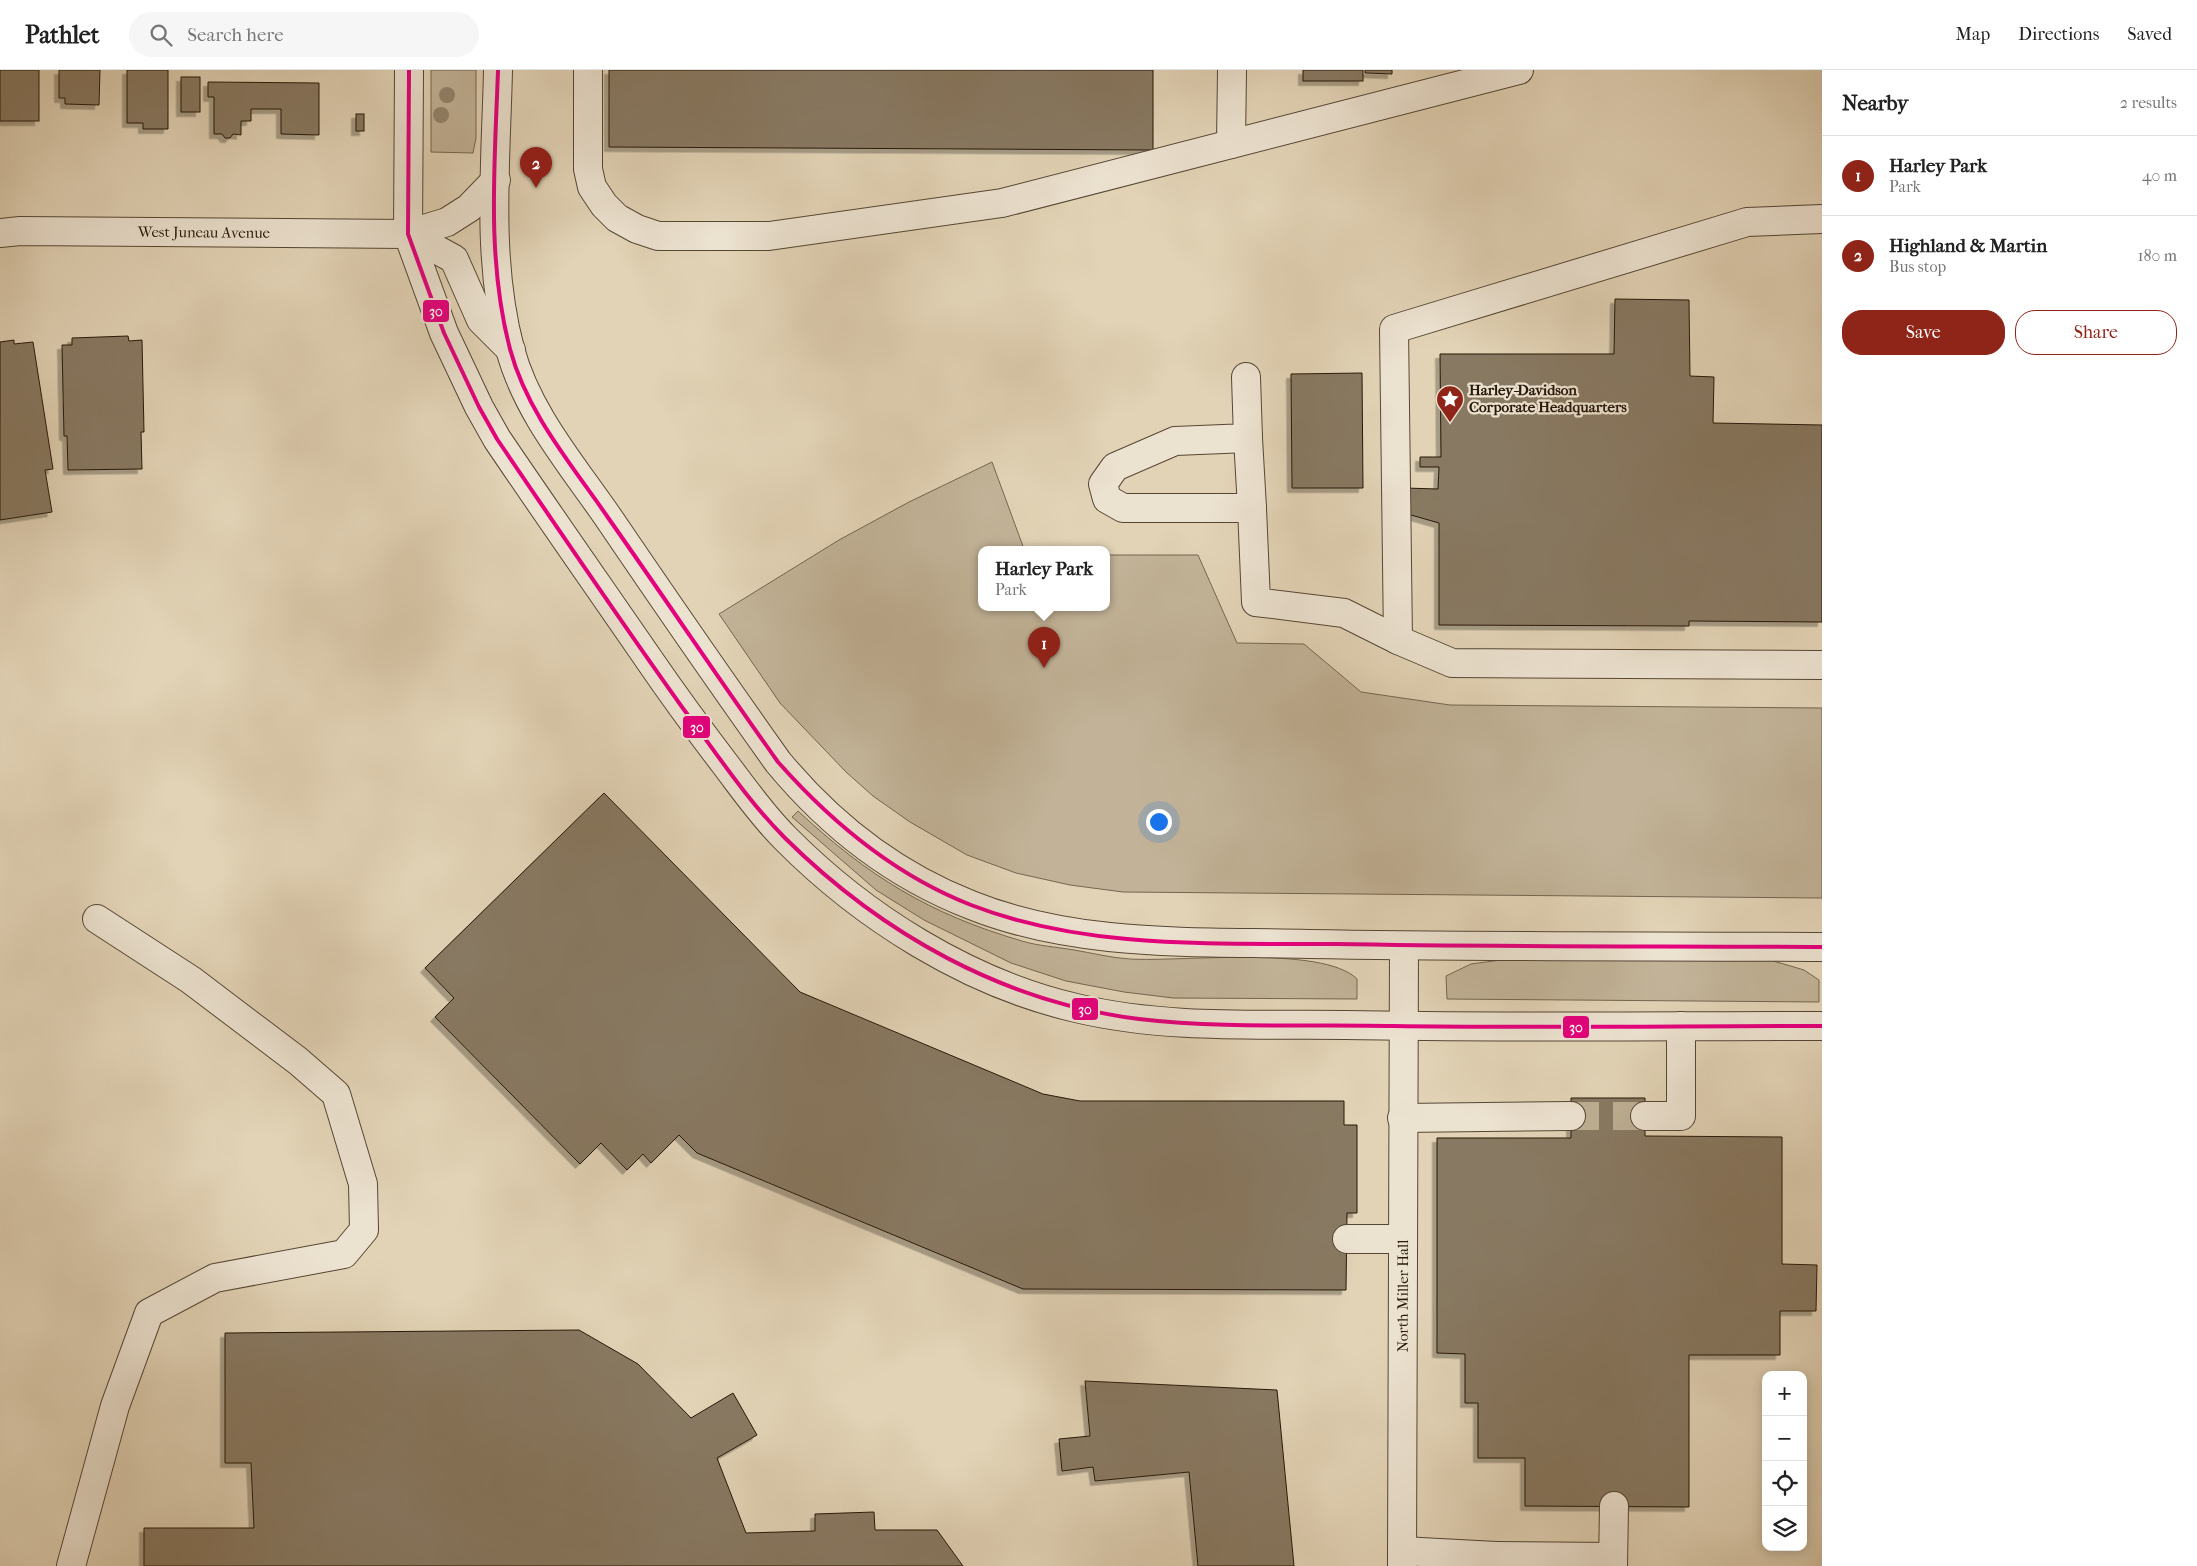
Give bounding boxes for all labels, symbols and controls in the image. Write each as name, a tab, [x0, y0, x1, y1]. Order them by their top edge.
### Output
search box	[129, 12, 479, 57]
text: Pathlet	[25, 21, 99, 49]
icon: search	[147, 21, 175, 49]
text: Search here	[187, 24, 284, 46]
text: Map	[1956, 24, 1990, 45]
text: Directions	[2018, 24, 2099, 45]
text: Saved	[2127, 24, 2172, 45]
text: Nearby	[1842, 91, 1908, 115]
text: 2 results	[2120, 93, 2177, 112]
pin: 2	[520, 147, 552, 188]
text: Harley Park	[1889, 155, 1987, 177]
text: 1	[1855, 166, 1861, 185]
text: 40 m	[2142, 166, 2177, 185]
text: Park	[1889, 177, 1921, 196]
street label: West Juneau Avenue	[137, 223, 271, 242]
text: Highland & Martin	[1889, 235, 2047, 257]
text: 2	[1854, 246, 1862, 265]
text: 180 m	[2138, 246, 2177, 265]
text: Bus stop	[1889, 257, 1946, 276]
line badge: 30	[422, 299, 450, 323]
text: 30	[429, 303, 443, 320]
button: Save	[1842, 310, 2005, 355]
button: Share	[2015, 310, 2177, 355]
place label: Harley-Davidson Corporate Headquarters	[1469, 381, 1627, 416]
place icon: Harley-Davidson Corporate Headquarters	[1435, 384, 1465, 423]
popup	[978, 546, 1110, 611]
text: Harley Park	[995, 558, 1093, 580]
text: Park	[995, 580, 1027, 599]
pin: 1	[1028, 627, 1060, 668]
line badge: 30	[682, 715, 711, 739]
text: 30	[690, 719, 704, 736]
your location	[1146, 809, 1172, 835]
line badge: 30	[1071, 997, 1099, 1021]
text: 30	[1078, 1001, 1092, 1018]
line badge: 30	[1562, 1015, 1590, 1039]
text: 30	[1569, 1019, 1583, 1036]
street label: North Miller Hall	[1394, 1240, 1412, 1352]
map controls	[1762, 1371, 1807, 1551]
button: +	[1762, 1371, 1807, 1416]
button: −	[1762, 1416, 1807, 1461]
button: locate	[1762, 1461, 1807, 1506]
button: layers	[1762, 1506, 1807, 1551]

